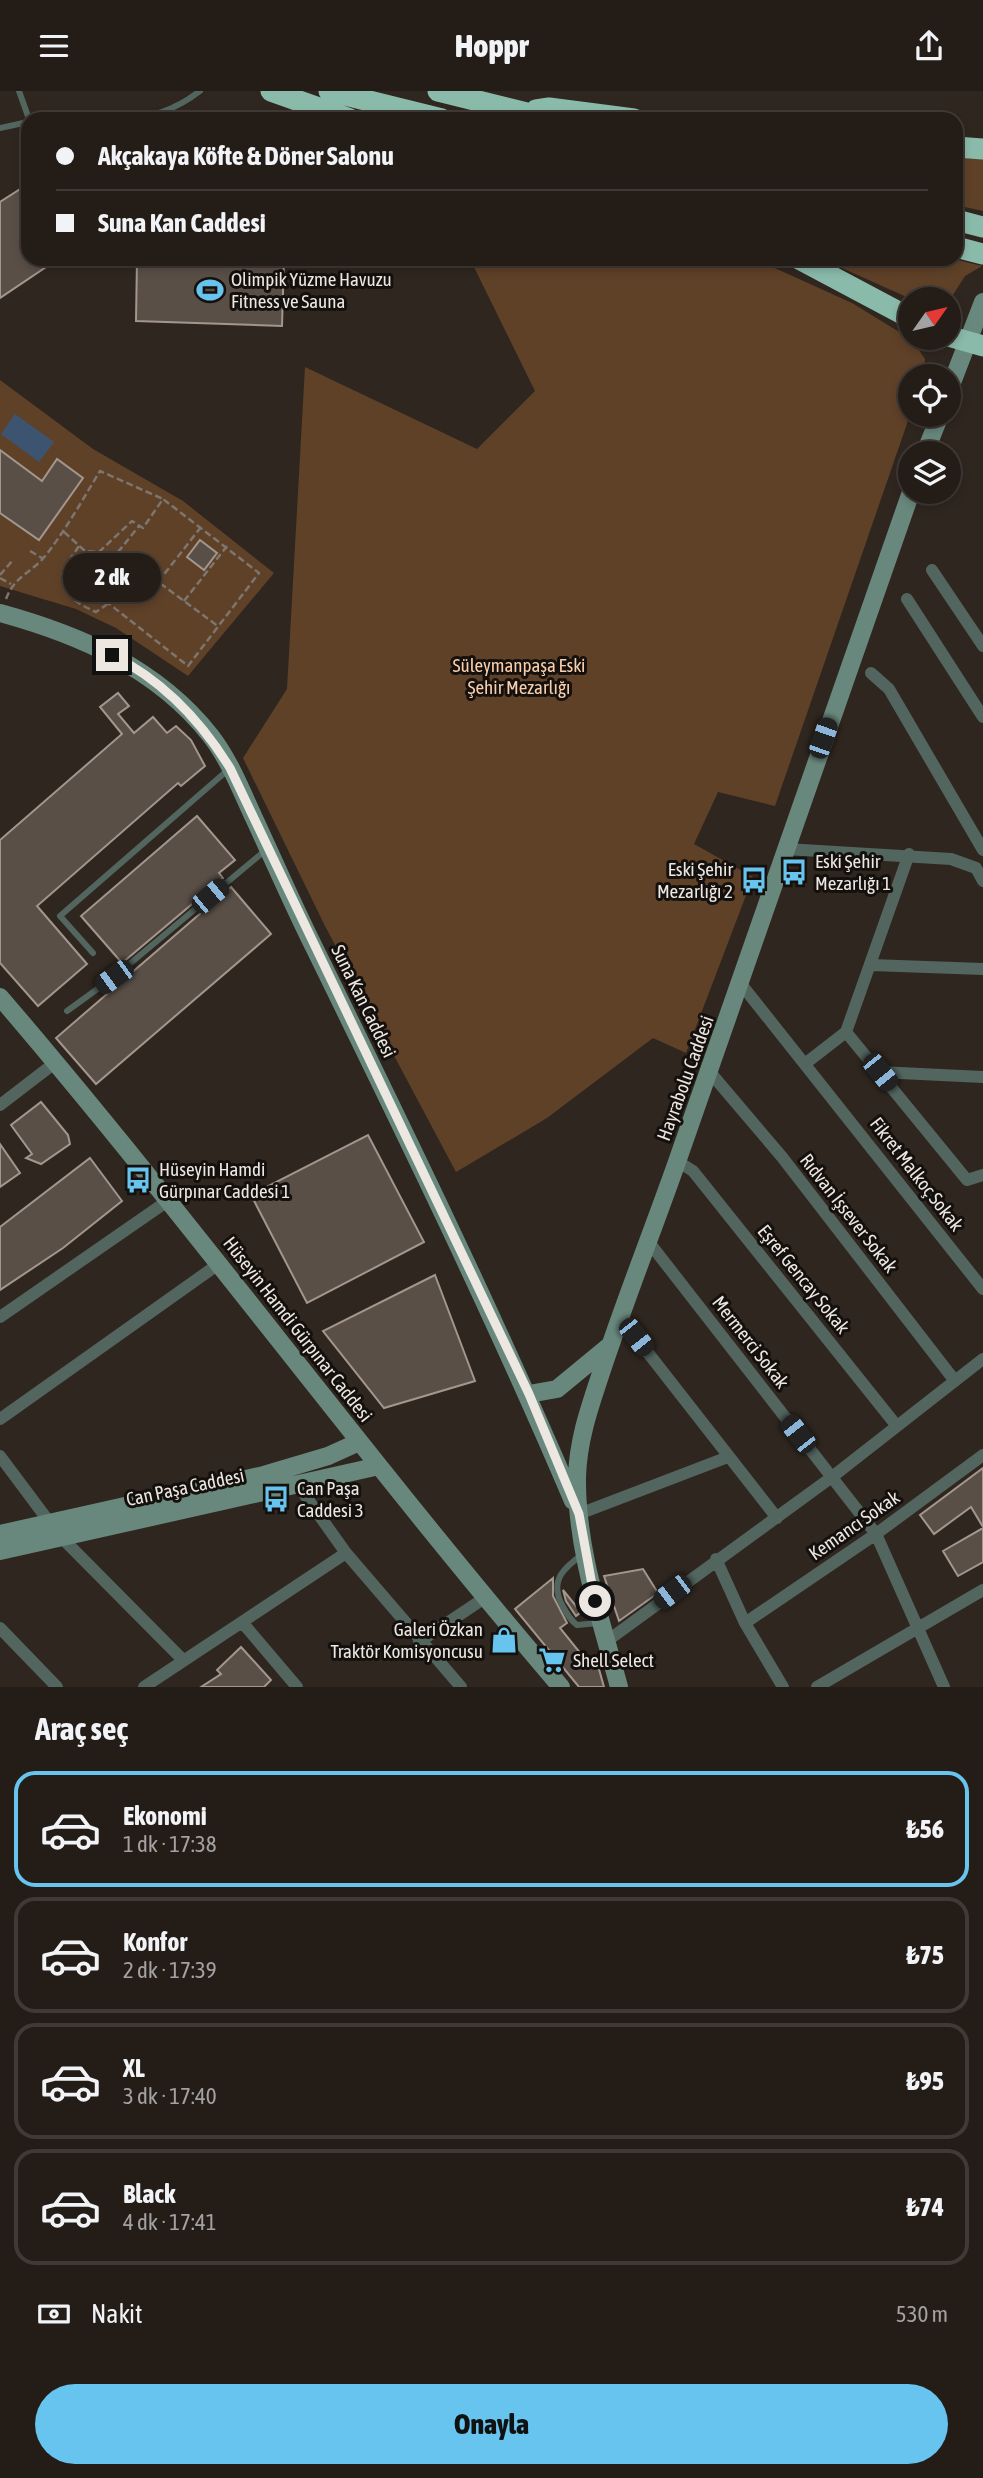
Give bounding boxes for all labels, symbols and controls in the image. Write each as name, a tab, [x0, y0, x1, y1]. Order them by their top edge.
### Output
icon: menu	[35, 27, 73, 65]
text: Hoppr	[455, 27, 528, 64]
icon: share	[910, 27, 948, 65]
text: Akçakaya Köfte & Döner Salonu	[98, 141, 394, 171]
text: Suna Kan Caddesi	[98, 208, 266, 238]
place label: Olimpik Yüzme Havuzu Fitness ve Sauna	[231, 268, 392, 312]
sports icon: Olimpik Yüzme Havuzu Fitness ve Sauna	[195, 275, 225, 305]
north arrow	[898, 287, 961, 350]
map controls	[898, 287, 961, 504]
button: locate	[898, 364, 961, 427]
button: layers	[898, 441, 961, 504]
callout: 2 dk	[63, 553, 161, 603]
text: 2 dk	[95, 564, 129, 590]
route end	[96, 639, 128, 671]
park label: Süleymanpaşa Eski Şehir Mezarlığı	[453, 654, 585, 698]
car	[807, 715, 840, 761]
place label: Eski Şehir Mezarlığı 1	[815, 850, 891, 894]
bus stop icon: Eski Şehir Mezarlığı 1	[779, 857, 809, 887]
place label: Eski Şehir Mezarlığı 2	[657, 858, 733, 902]
bus stop icon: Eski Şehir Mezarlığı 2	[739, 865, 769, 895]
car	[188, 874, 233, 918]
street label: Suna Kan Caddesi	[327, 941, 401, 1061]
car	[91, 956, 138, 998]
street label: Hayrabolu Caddesi	[652, 1012, 718, 1144]
car	[859, 1049, 902, 1095]
street label: Fikret Malkoç Sokak	[866, 1113, 969, 1236]
street label: Rıdvan İşsever Sokak	[796, 1149, 903, 1277]
place label: Hüseyin Hamdi Gürpınar Caddesi 1	[159, 1158, 290, 1202]
bus stop icon: Hüseyin Hamdi Gürpınar Caddesi 1	[123, 1165, 153, 1195]
street label: Eşref Gencay Sokak	[753, 1220, 855, 1338]
street label: Hüseyin Hamdi Gürpınar Caddesi	[219, 1232, 377, 1426]
street label: Mermerci Sokak	[708, 1291, 794, 1393]
car	[615, 1314, 658, 1360]
car	[777, 1411, 820, 1457]
street label: Can Paşa Caddesi	[124, 1464, 246, 1510]
place label: Can Paşa Caddesi 3	[297, 1477, 364, 1521]
bus stop icon: Can Paşa Caddesi 3	[261, 1484, 291, 1514]
street label: Kemancı Sokak	[804, 1485, 904, 1564]
car	[649, 1571, 696, 1613]
route start	[579, 1585, 611, 1617]
place label: Galeri Özkan Traktör Komisyoncusu	[330, 1618, 483, 1662]
shop icon: Galeri Özkan Traktör Komisyoncusu	[489, 1625, 519, 1655]
supermarket icon: Shell Select	[537, 1645, 567, 1675]
place label: Shell Select	[573, 1649, 654, 1671]
text: Araç seç	[35, 1710, 128, 1747]
icon: car	[39, 1798, 102, 1861]
text: Ekonomi	[123, 1801, 207, 1831]
text: ₺56	[907, 1814, 944, 1844]
text: 1 dk · 17:38	[123, 1831, 217, 1857]
icon: car	[39, 1924, 102, 1987]
text: Konfor	[123, 1927, 187, 1957]
text: ₺75	[907, 1940, 944, 1970]
text: 2 dk · 17:39	[123, 1957, 217, 1983]
icon: car	[39, 2050, 102, 2113]
text: XL	[123, 2053, 145, 2083]
text: ₺95	[907, 2066, 944, 2096]
text: 3 dk · 17:40	[123, 2083, 217, 2109]
icon: car	[39, 2176, 102, 2239]
text: Black	[123, 2179, 175, 2209]
text: ₺74	[907, 2192, 944, 2222]
text: 4 dk · 17:41	[123, 2209, 217, 2235]
icon: cash	[35, 2295, 73, 2333]
text: Nakit	[91, 2299, 143, 2329]
text: 530 m	[896, 2301, 948, 2327]
button: Onayla	[35, 2384, 948, 2464]

